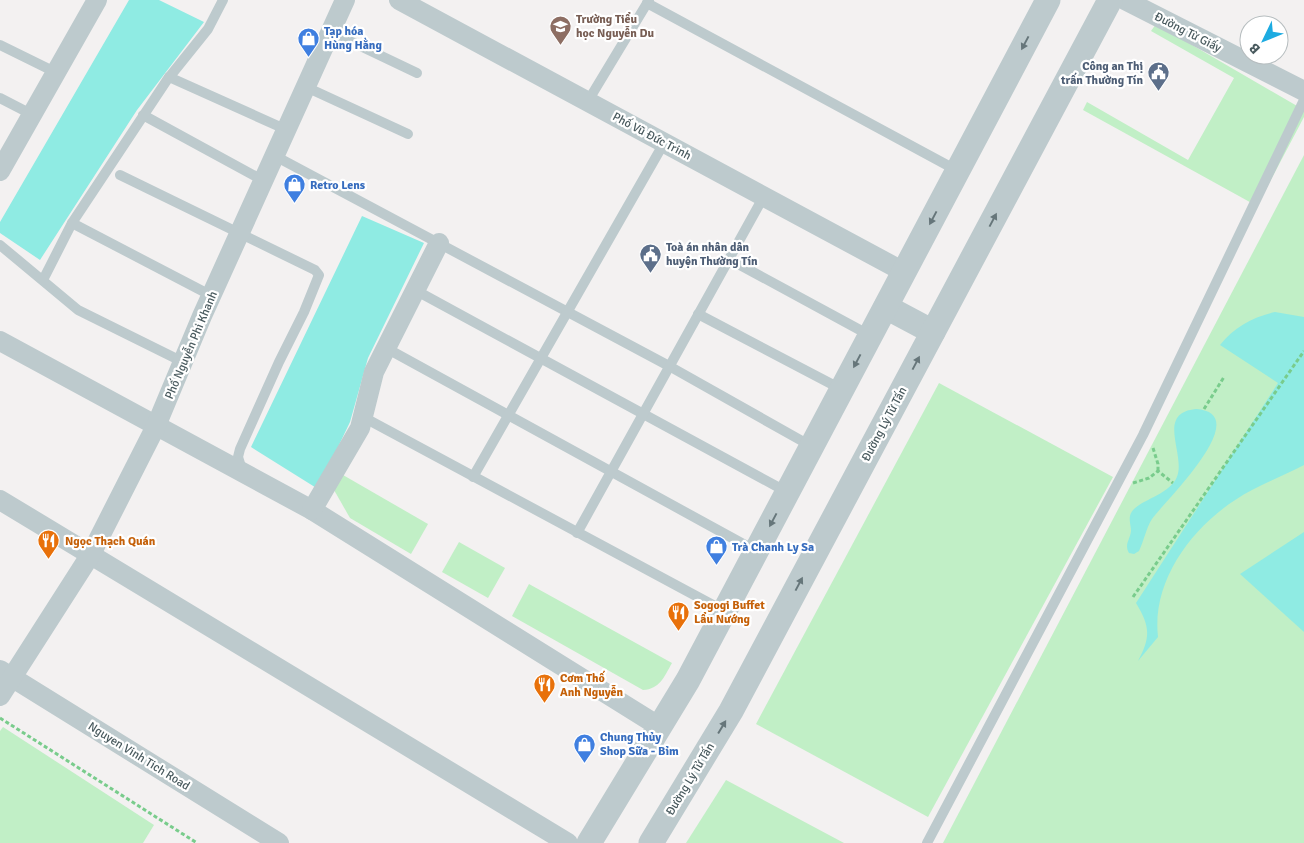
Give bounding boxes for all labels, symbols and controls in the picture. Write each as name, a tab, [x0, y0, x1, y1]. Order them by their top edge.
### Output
street label: Đường Từ Giấy	[1152, 9, 1224, 56]
place label: Trường Tiểu học Nguyễn Du	[576, 12, 654, 41]
school or university icon: Trường Tiểu học Nguyễn Du	[548, 14, 572, 45]
north arrow	[1239, 15, 1289, 65]
place label: Tạp hóa Hùng Hằng	[324, 24, 382, 53]
shop icon: Tạp hóa Hùng Hằng	[296, 26, 320, 57]
one-way arrow	[1021, 36, 1029, 50]
text: B	[1245, 39, 1264, 57]
place label: Công an Thị trấn Thường Tín	[1060, 59, 1143, 88]
public building icon: Công an Thị trấn Thường Tín	[1147, 61, 1171, 92]
street label: Phố Vũ Đức Trinh	[610, 109, 694, 164]
shop icon: Retro Lens	[282, 173, 306, 204]
place label: Retro Lens	[310, 178, 366, 193]
one-way arrow	[929, 210, 937, 225]
one-way arrow	[989, 212, 997, 227]
place label: Toà án nhân dân huyện Thường Tín	[666, 240, 758, 269]
public building icon: Toà án nhân dân huyện Thường Tín	[638, 242, 662, 273]
street label: Phố Nguyễn Phi Khanh	[162, 289, 221, 402]
one-way arrow	[853, 354, 861, 369]
one-way arrow	[912, 356, 920, 370]
street label: Đường Lý Tử Tấn	[859, 384, 910, 464]
one-way arrow	[769, 513, 777, 528]
restaurant icon: Ngọc Thạch Quán	[37, 529, 61, 560]
place label: Ngọc Thạch Quán	[65, 534, 156, 549]
shop icon: Trà Chanh Ly Sa	[704, 535, 728, 566]
place label: Trà Chanh Ly Sa	[732, 540, 814, 555]
one-way arrow	[795, 577, 803, 591]
place label: Sogogi Buffet Lẩu Nướng	[694, 598, 765, 627]
restaurant icon: Sogogi Buffet Lẩu Nướng	[666, 600, 690, 631]
place label: Cơm Thố Anh Nguyễn	[560, 670, 624, 700]
restaurant icon: Cơm Thố Anh Nguyễn	[532, 673, 556, 704]
street label: Nguyen Vinh Tich Road	[85, 719, 192, 794]
one-way arrow	[717, 720, 726, 733]
place label: Chung Thủy Shop Sữa - Bỉm	[600, 730, 679, 759]
shop icon: Chung Thủy Shop Sữa - Bỉm	[572, 732, 596, 763]
street label: Đường Lý Tử Tấn	[663, 740, 718, 818]

